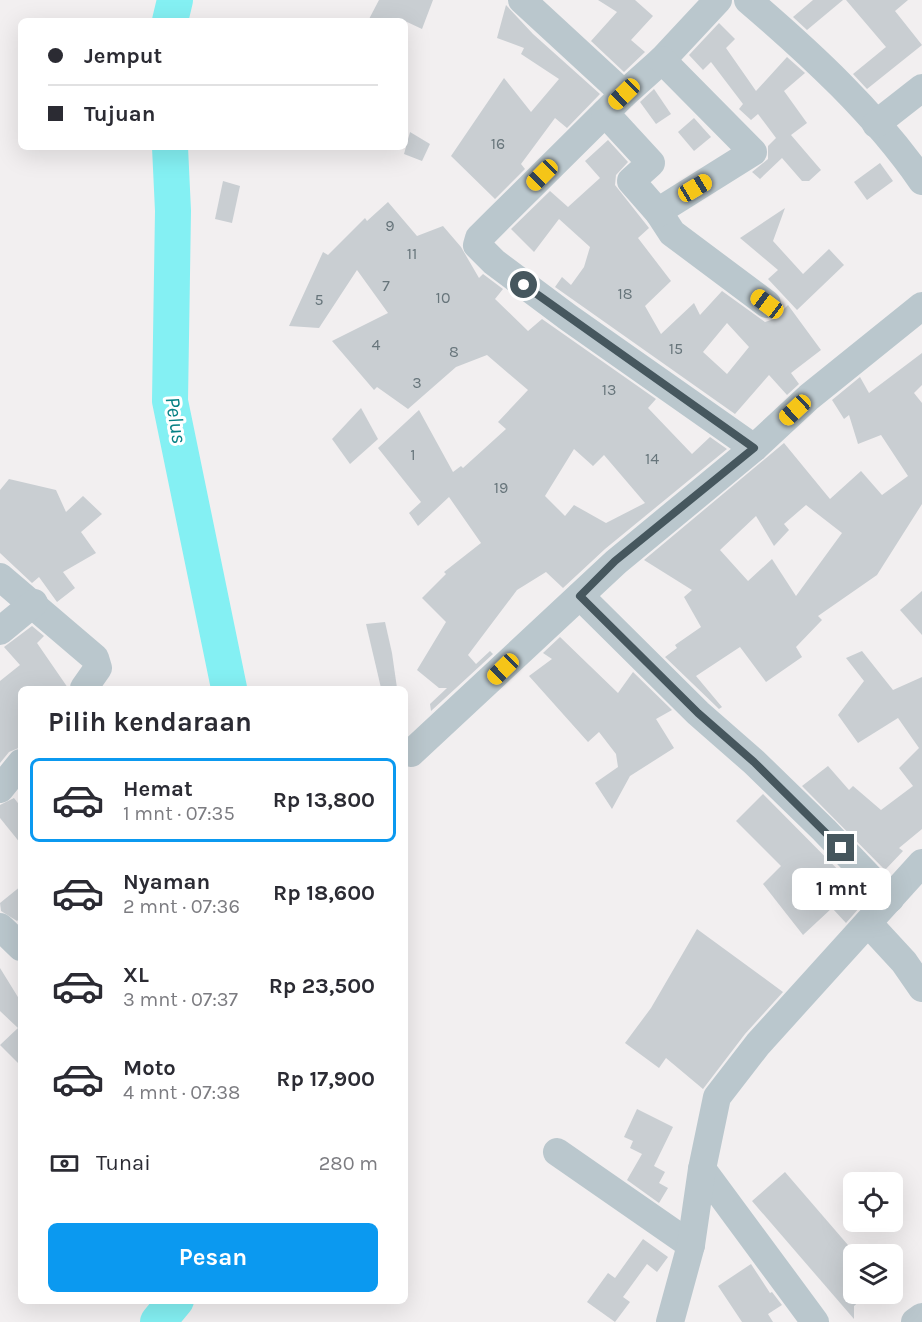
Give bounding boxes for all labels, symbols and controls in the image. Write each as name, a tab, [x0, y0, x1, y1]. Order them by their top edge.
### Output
text: Jemput	[84, 43, 162, 69]
car	[605, 75, 643, 113]
text: Tujuan	[84, 101, 155, 127]
house number: 16	[491, 134, 505, 153]
car	[523, 156, 561, 194]
car	[675, 171, 715, 205]
house number: 9	[385, 216, 395, 235]
house number: 11	[407, 244, 417, 263]
route start	[510, 271, 537, 298]
house number: 7	[382, 276, 390, 295]
house number: 18	[617, 284, 633, 303]
car	[747, 286, 787, 322]
house number: 10	[436, 288, 450, 307]
house number: 5	[314, 290, 324, 309]
house number: 4	[372, 335, 381, 354]
house number: 15	[669, 339, 683, 358]
house number: 8	[449, 342, 459, 361]
house number: 3	[412, 373, 422, 392]
house number: 13	[602, 380, 616, 399]
car	[776, 391, 814, 429]
water label: Pelus	[160, 395, 192, 445]
house number: 1	[410, 445, 416, 464]
house number: 14	[645, 449, 659, 468]
house number: 19	[494, 478, 508, 497]
car	[484, 650, 522, 688]
text: Pilih kendaraan	[48, 706, 252, 738]
icon: car	[51, 773, 105, 827]
text: Hemat	[123, 776, 193, 802]
text: Rp 13,800	[273, 787, 375, 813]
text: 1 mnt · 07:35	[123, 802, 235, 825]
route end	[827, 834, 854, 861]
icon: car	[51, 866, 105, 920]
text: Nyaman	[123, 869, 210, 895]
callout: 1 mnt	[792, 869, 890, 911]
text: 1 mnt	[816, 877, 867, 900]
text: Rp 18,600	[273, 880, 375, 906]
text: 2 mnt · 07:36	[123, 895, 240, 918]
icon: car	[51, 959, 105, 1013]
text: XL	[123, 962, 149, 988]
text: Rp 23,500	[269, 973, 375, 999]
text: 3 mnt · 07:37	[123, 988, 238, 1011]
icon: car	[51, 1052, 105, 1106]
text: Moto	[123, 1055, 176, 1081]
text: Rp 17,900	[276, 1066, 375, 1092]
text: 4 mnt · 07:38	[123, 1081, 240, 1104]
icon: cash	[48, 1147, 81, 1180]
text: Tunai	[96, 1150, 151, 1176]
text: 280 m	[319, 1152, 378, 1175]
map controls	[843, 1172, 903, 1304]
button: locate	[843, 1172, 903, 1232]
button: Pesan	[48, 1223, 378, 1292]
button: layers	[843, 1244, 903, 1304]

